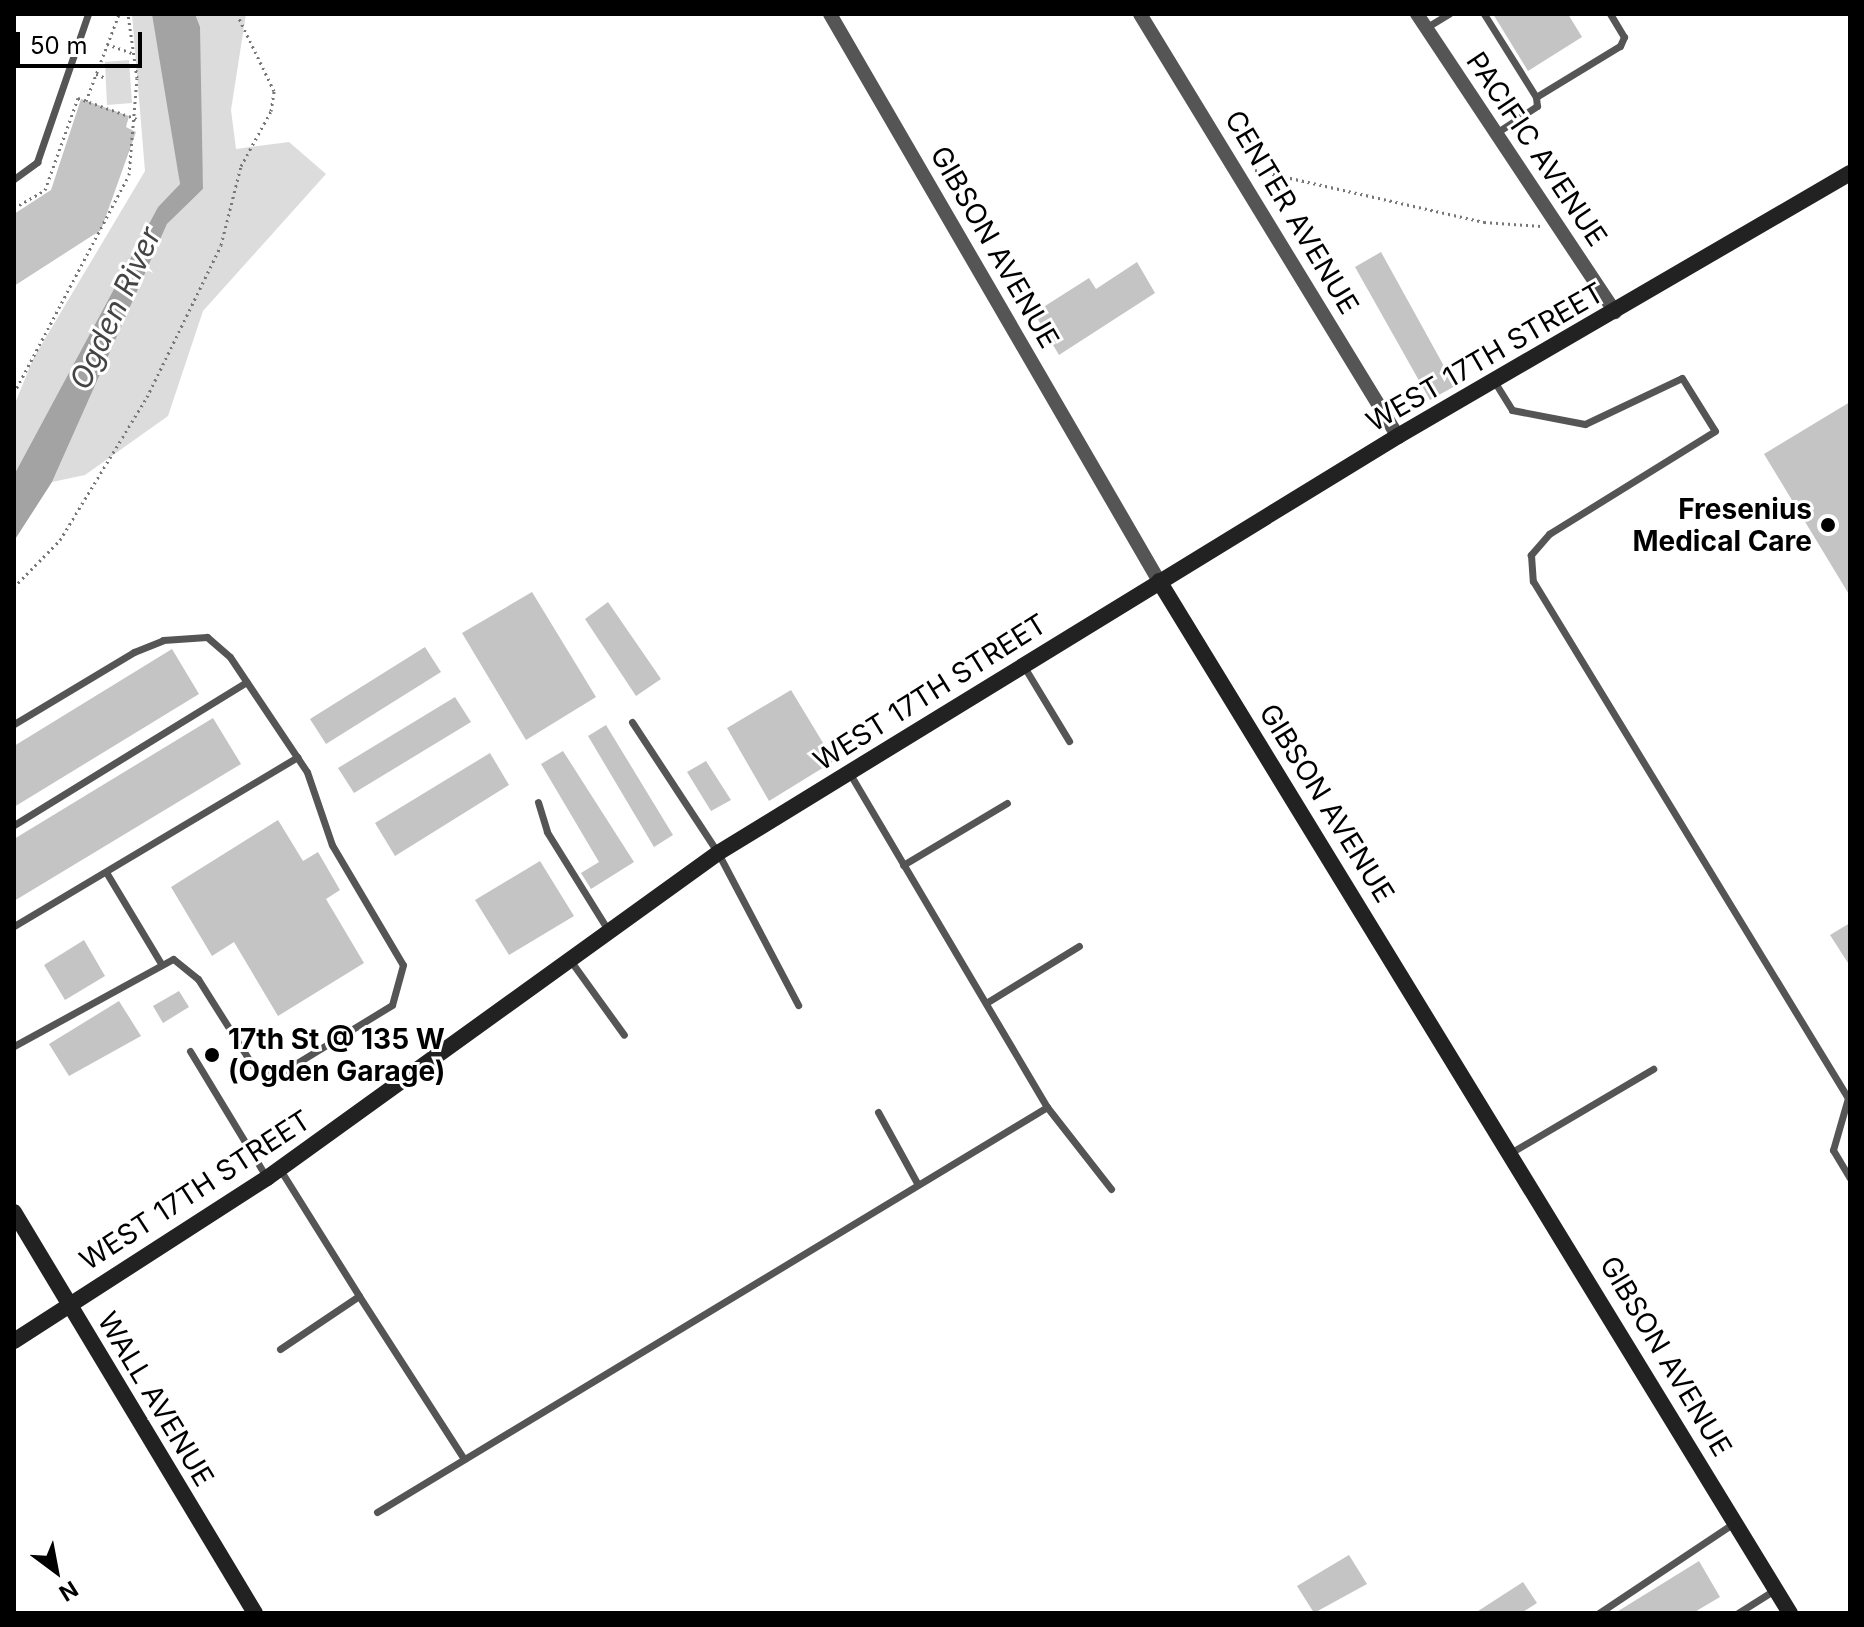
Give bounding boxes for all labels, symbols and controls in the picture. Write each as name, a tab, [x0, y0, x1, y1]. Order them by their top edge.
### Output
scale bar	[20, 16, 146, 66]
text: 50 m	[30, 31, 88, 60]
street label: PACIFIC AVENUE	[1460, 46, 1614, 252]
street label: CENTER AVENUE	[1218, 104, 1366, 320]
street label: GIBSON AVENUE	[924, 140, 1066, 354]
water label: Ogden River	[62, 221, 168, 395]
street label: WEST 17TH STREET	[1361, 275, 1609, 439]
place label: Fresenius Medical Care	[1632, 492, 1812, 558]
marker: Fresenius Medical Care	[1819, 516, 1837, 534]
street label: WEST 17TH STREET	[807, 607, 1053, 777]
street label: GIBSON AVENUE	[1253, 698, 1401, 908]
place label: 17th St @ 135 W (Ogden Garage)	[228, 1022, 445, 1088]
marker: 17th St @ 135 W (Ogden Garage)	[203, 1046, 221, 1064]
street label: WEST 17TH STREET	[73, 1103, 317, 1277]
street label: GIBSON AVENUE	[1593, 1250, 1739, 1462]
street label: WALL AVENUE	[91, 1306, 221, 1492]
north arrow	[16, 1531, 96, 1611]
text: N	[55, 1576, 83, 1607]

